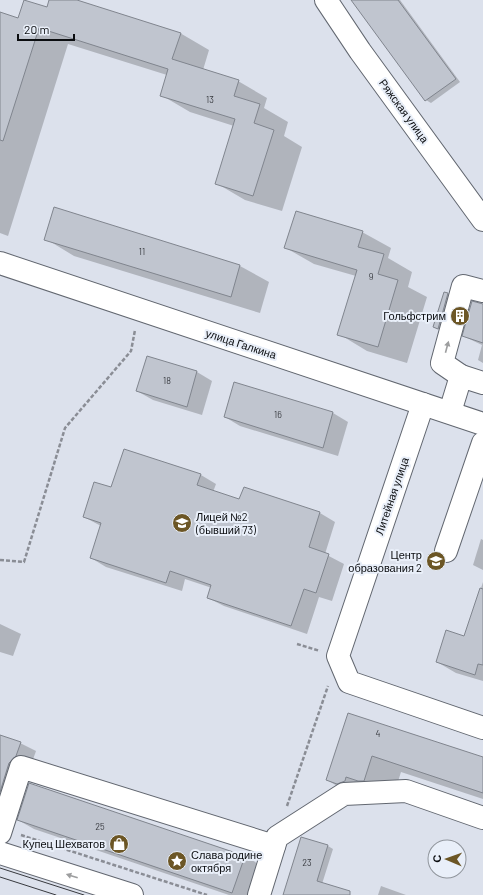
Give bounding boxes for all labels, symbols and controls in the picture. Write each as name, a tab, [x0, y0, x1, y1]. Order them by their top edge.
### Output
scale bar	[18, 16, 74, 42]
text: 20 m	[24, 22, 50, 36]
street label: Ряжская улица	[377, 76, 432, 146]
house number: 13	[206, 94, 214, 105]
house number: 11	[139, 246, 145, 257]
house number: 9	[369, 271, 374, 282]
building icon: Гольфстрим	[449, 305, 471, 327]
place label: Гольфстрим	[383, 309, 446, 322]
street label: улица Галкина	[204, 326, 279, 361]
one-way arrow	[444, 341, 450, 354]
house number: 18	[163, 375, 171, 386]
house number: 16	[274, 409, 282, 420]
street label: Литейная улица	[372, 455, 411, 536]
place label: Лицей №2 (бывший 73)	[195, 510, 256, 536]
school or university icon: Лицей №2 (бывший 73)	[171, 512, 193, 534]
place label: Центр образования 2	[348, 548, 422, 574]
school or university icon: Центр образования 2	[425, 550, 447, 572]
house number: 4	[376, 728, 381, 739]
house number: 25	[95, 821, 105, 832]
shop icon: Купец Шехватов	[108, 833, 130, 855]
place label: Купец Шехватов	[23, 837, 105, 850]
north arrow	[427, 839, 467, 879]
place label: Слава родине октября	[191, 848, 262, 874]
place icon: Слава родине октября	[166, 850, 188, 872]
text: С	[430, 854, 443, 863]
house number: 23	[302, 857, 312, 868]
one-way arrow	[65, 873, 77, 879]

